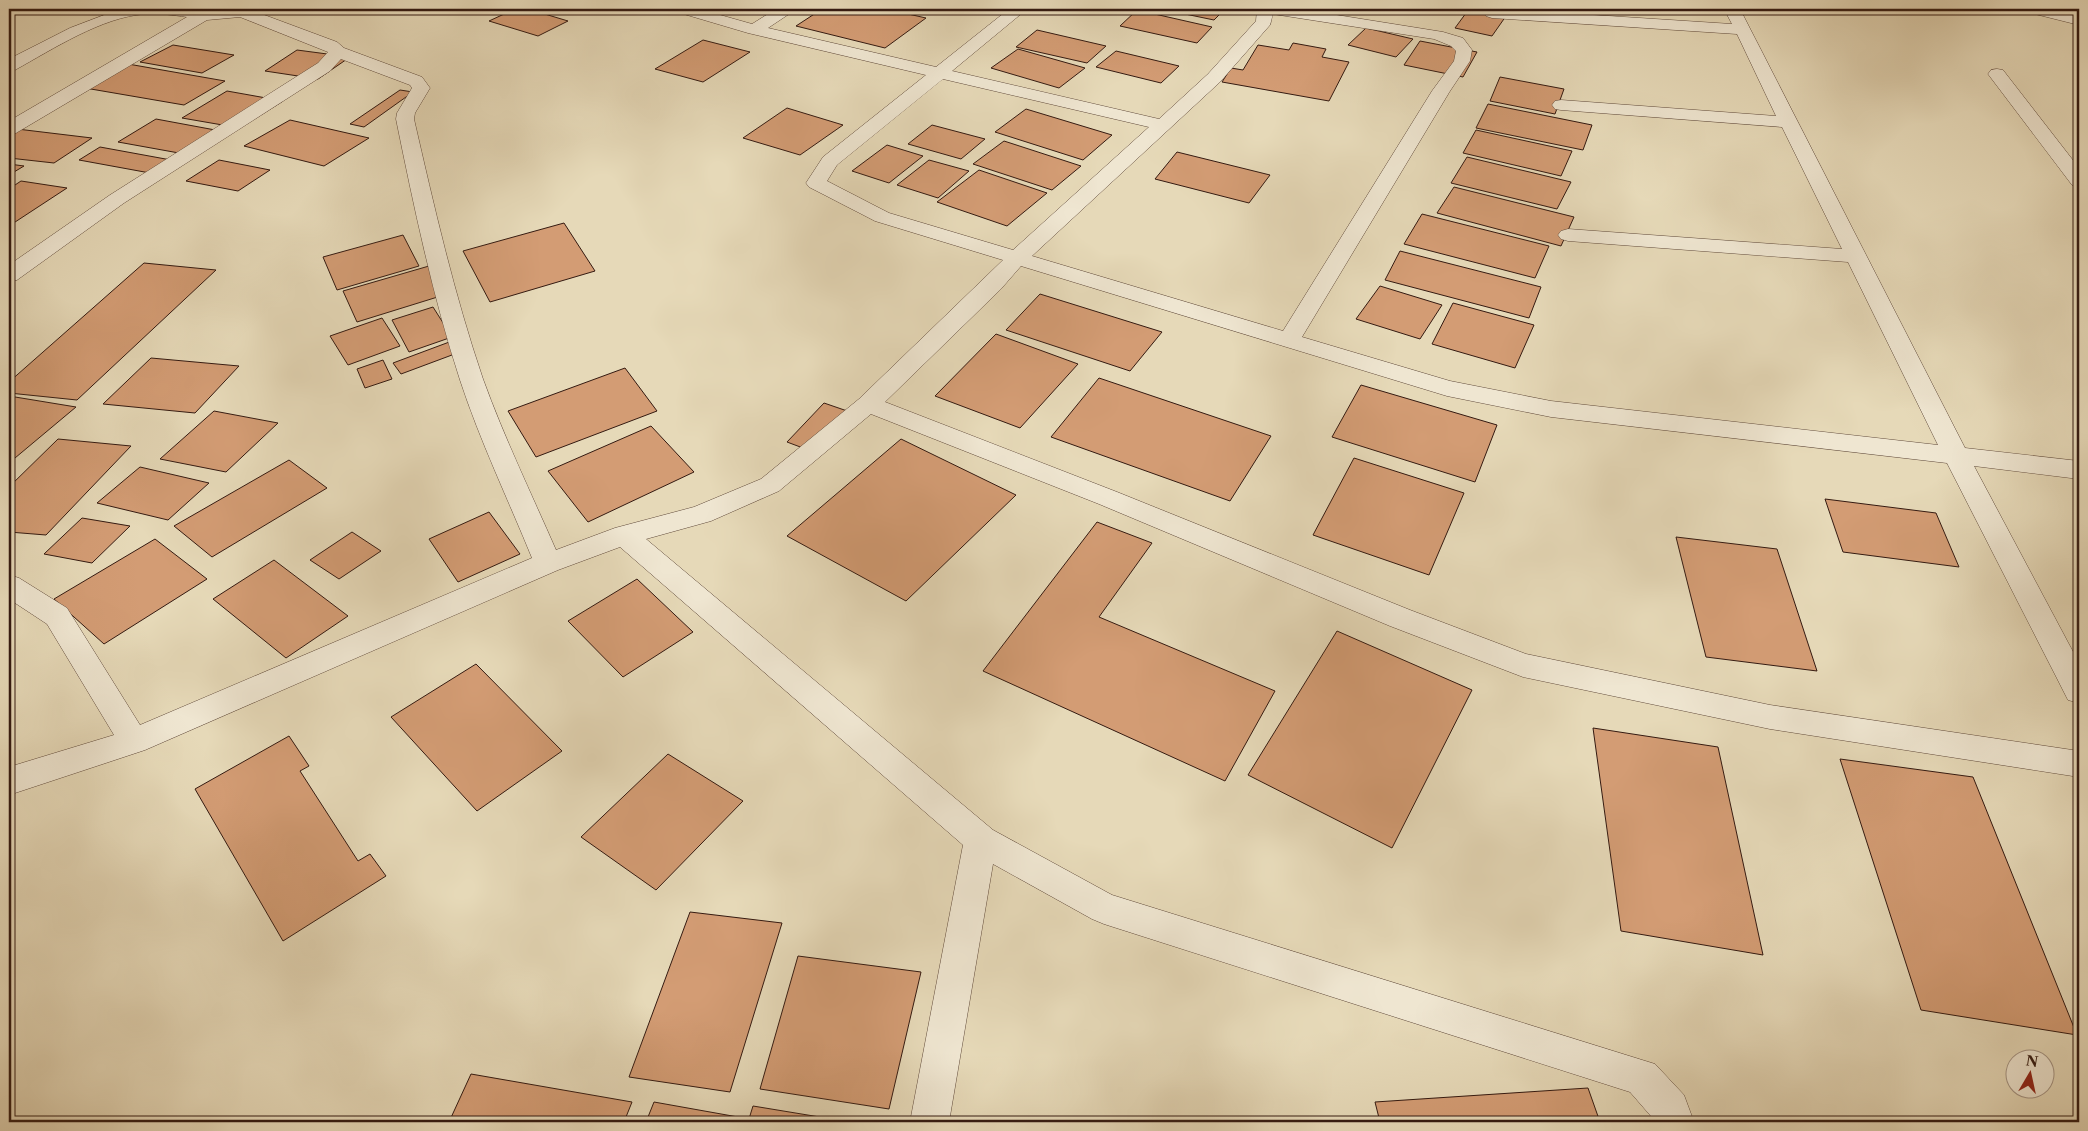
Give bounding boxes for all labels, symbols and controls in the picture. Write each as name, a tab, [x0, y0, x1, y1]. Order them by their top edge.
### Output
north arrow	[2006, 1048, 2056, 1098]
text: N	[2025, 1051, 2039, 1071]

